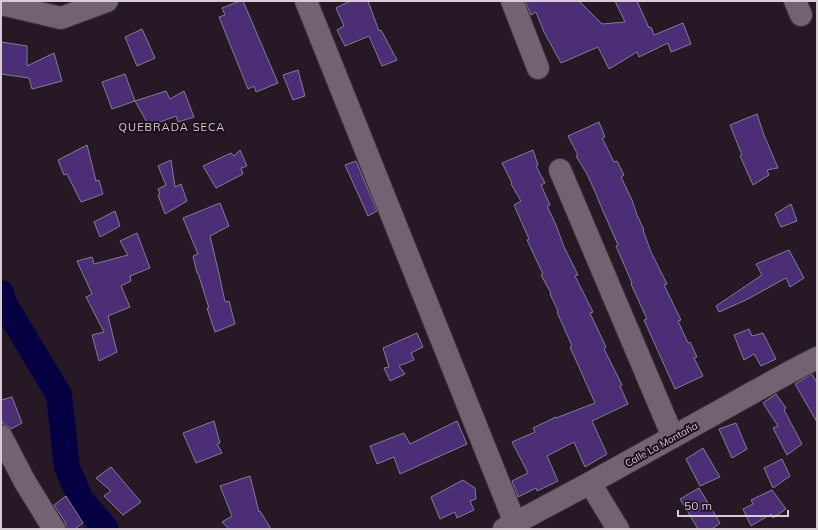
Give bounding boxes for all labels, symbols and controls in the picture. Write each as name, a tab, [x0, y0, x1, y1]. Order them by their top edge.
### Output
district label: QUEBRADA SECA	[119, 120, 225, 134]
street label: Calle La Montaña	[623, 419, 700, 470]
scale bar	[678, 492, 788, 518]
text: 50 m	[684, 498, 712, 513]

